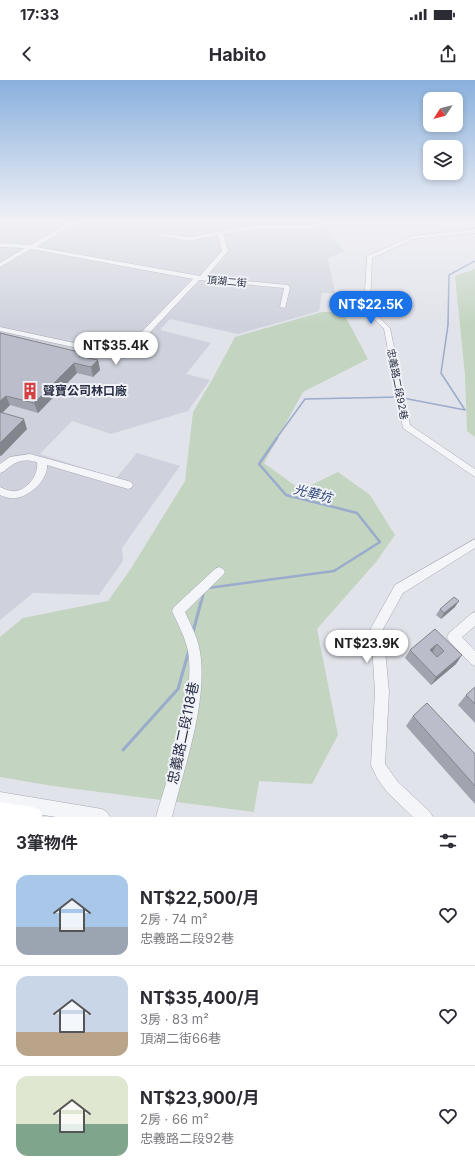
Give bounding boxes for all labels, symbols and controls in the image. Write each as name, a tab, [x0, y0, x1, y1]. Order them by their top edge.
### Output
text: 17:33	[20, 5, 59, 24]
icon: back	[16, 43, 38, 65]
icon: share	[437, 43, 459, 65]
text: Habito	[209, 44, 266, 65]
north arrow	[423, 92, 463, 132]
map controls	[423, 92, 463, 180]
button: layers	[423, 140, 463, 180]
street label: 頂湖二街	[207, 273, 247, 289]
pin: NT$22.5K	[330, 291, 412, 325]
text: NT$22.5K	[338, 296, 404, 312]
pin: NT$35.4K	[75, 332, 157, 366]
text: NT$35.4K	[83, 337, 149, 353]
street label: 忠義路二段92巷	[385, 347, 411, 421]
building icon: 聲寶公司林口廠	[20, 381, 40, 401]
place label: 聲寶公司林口廠	[43, 383, 127, 398]
water label: 光華坑	[292, 481, 336, 506]
pin: NT$23.9K	[326, 630, 408, 664]
text: NT$23.9K	[334, 635, 400, 651]
street label: 忠義路二段118巷	[163, 680, 202, 786]
icon: filters	[437, 830, 459, 852]
text: 3筆物件	[16, 833, 78, 853]
text: NT$22,500/月	[140, 888, 260, 908]
icon: home	[48, 891, 96, 939]
icon: heart	[437, 904, 459, 926]
text: 2房 · 74 m²	[140, 911, 208, 927]
text: 忠義路二段92巷	[140, 930, 234, 946]
text: NT$35,400/月	[140, 988, 261, 1008]
icon: home	[48, 992, 96, 1040]
icon: heart	[437, 1005, 459, 1027]
text: 3房 · 83 m²	[140, 1011, 209, 1027]
text: 頂湖二街66巷	[140, 1030, 221, 1046]
text: NT$23,900/月	[140, 1088, 260, 1108]
icon: home	[48, 1092, 96, 1140]
icon: heart	[437, 1105, 459, 1127]
text: 2房 · 66 m²	[140, 1111, 209, 1127]
text: 忠義路二段92巷	[140, 1130, 234, 1146]

